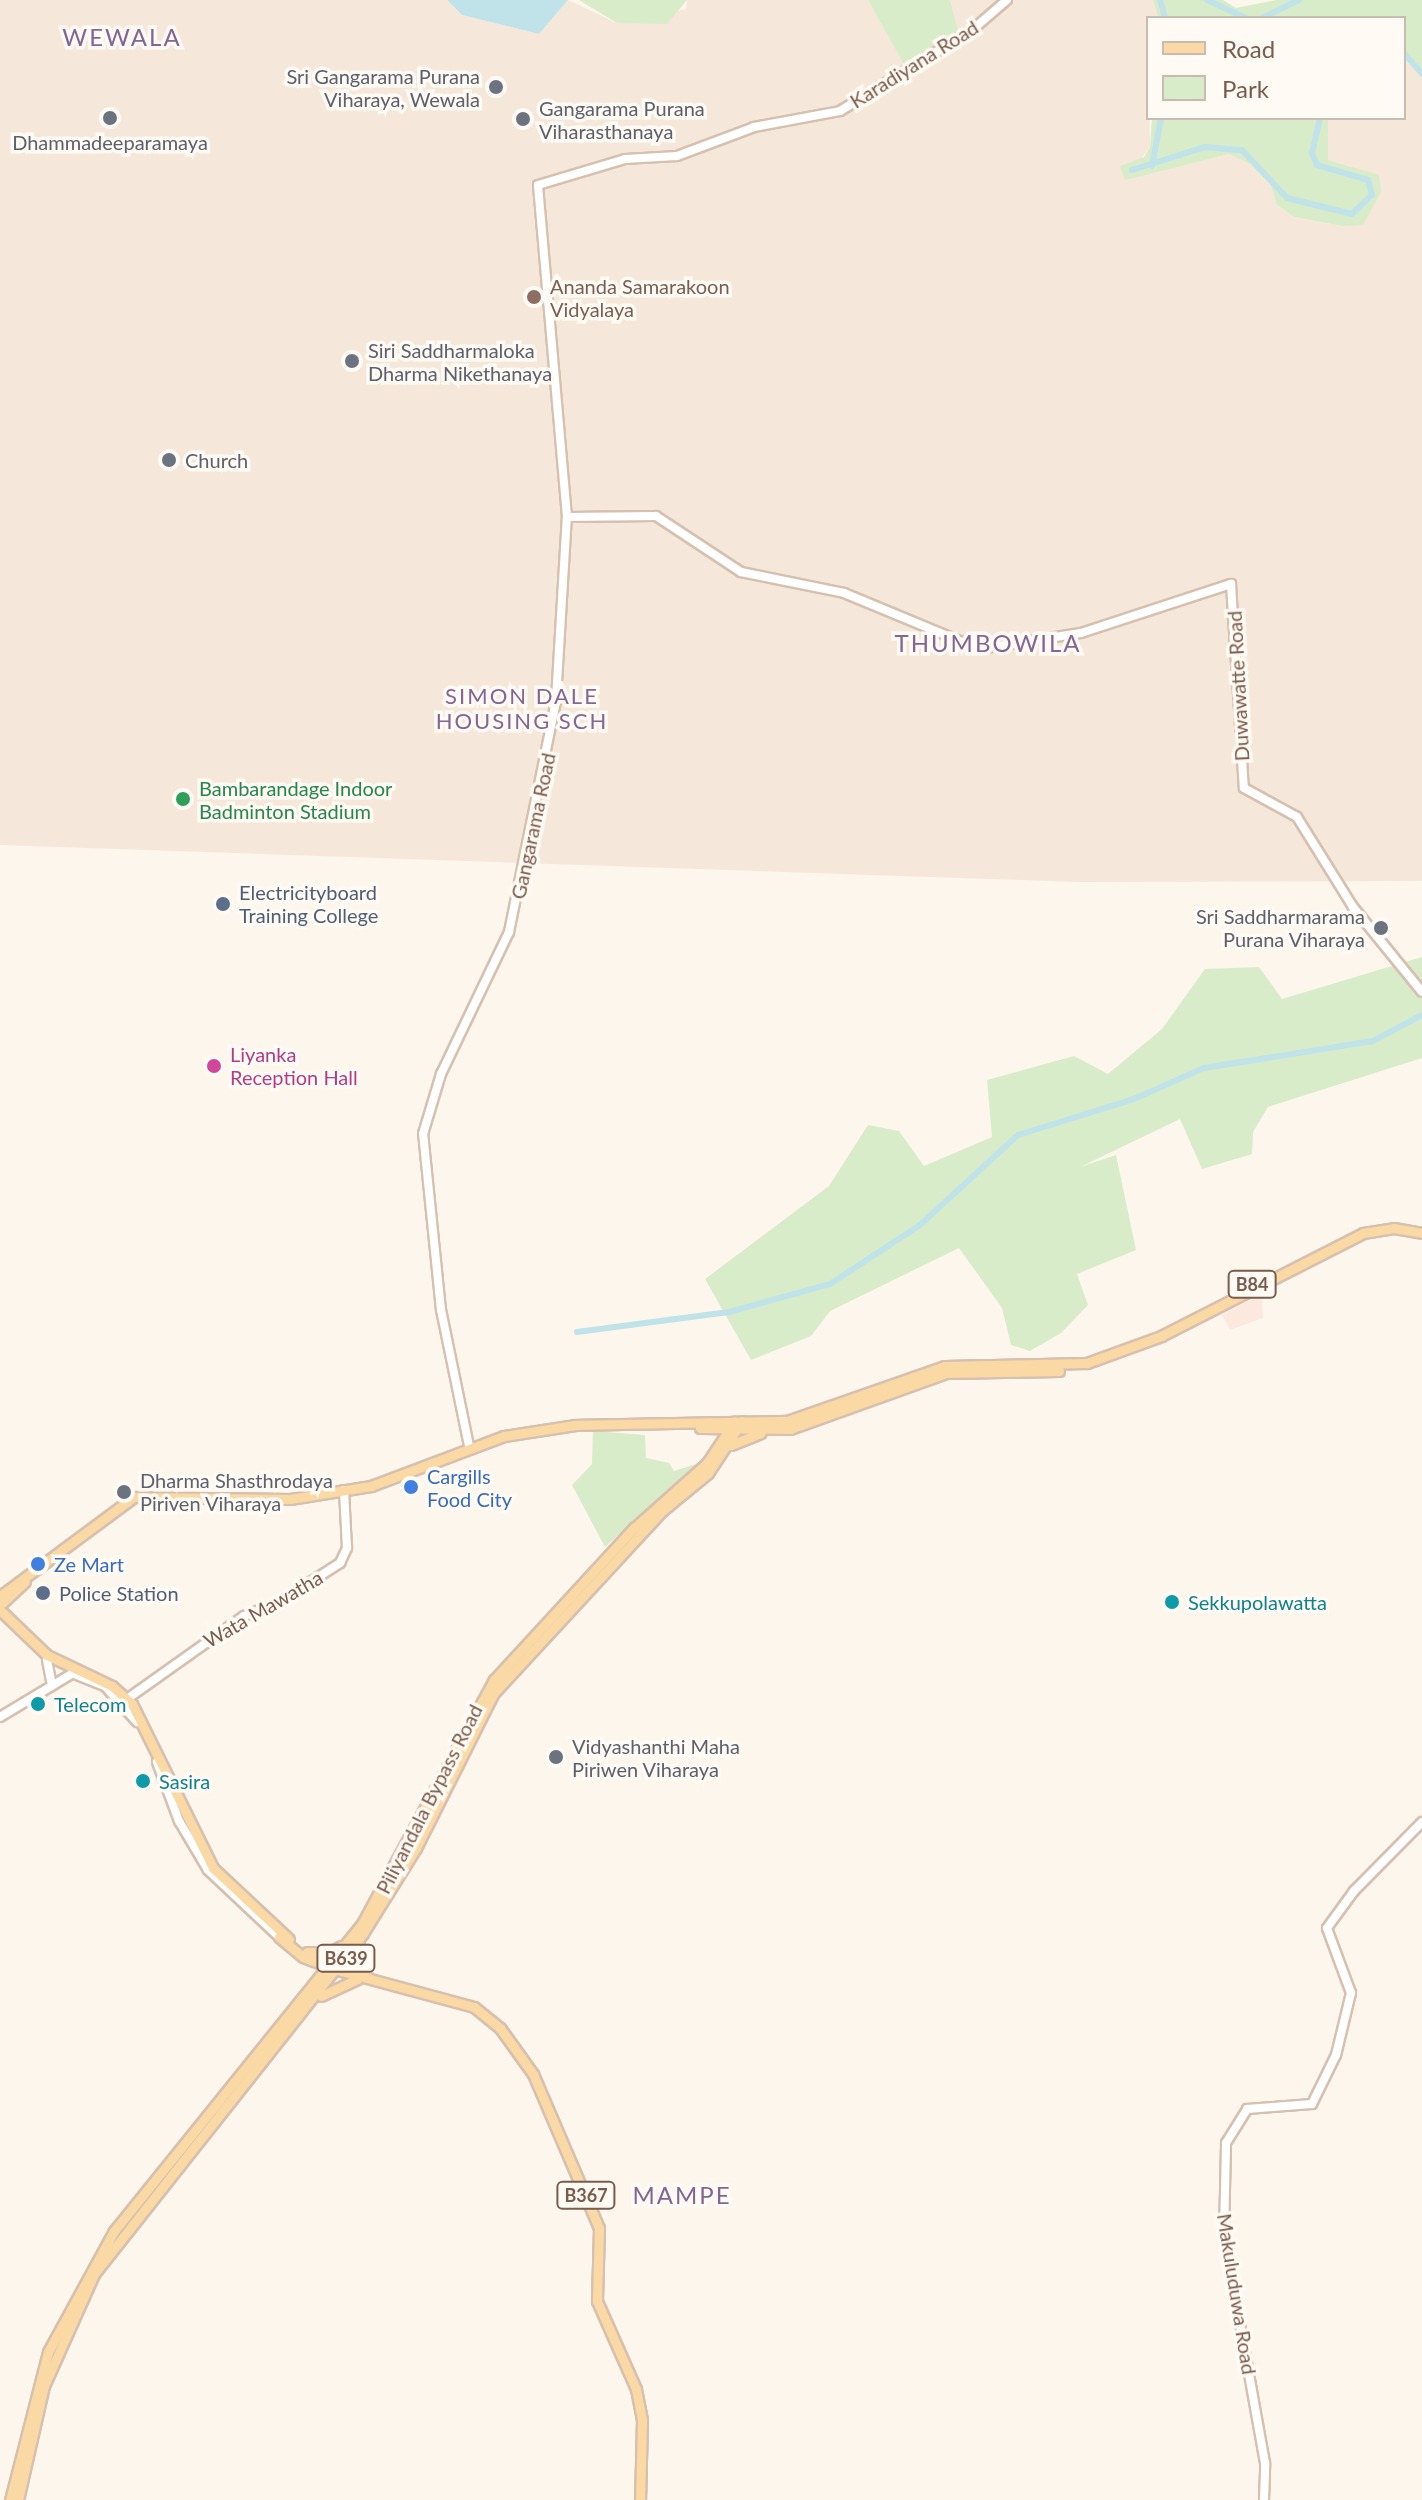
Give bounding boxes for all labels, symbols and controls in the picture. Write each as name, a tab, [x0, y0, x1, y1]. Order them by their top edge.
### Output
street label: Karadiyana Road	[845, 15, 983, 113]
legend	[1146, 16, 1406, 120]
district label: WEWALA	[62, 23, 182, 51]
text: Road	[1222, 34, 1275, 63]
place label: Sri Gangarama Purana Viharaya, Wewala	[286, 64, 480, 111]
text: Park	[1222, 74, 1269, 103]
marker: Sri Gangarama Purana Viharaya, Wewala	[487, 78, 505, 96]
place label: Gangarama Purana Viharasthanaya	[539, 96, 705, 143]
marker: Dhammadeeparamaya	[101, 109, 119, 127]
marker: Gangarama Purana Viharasthanaya	[514, 110, 532, 128]
place label: Dhammadeeparamaya	[12, 130, 208, 154]
place label: Ananda Samarakoon Vidyalaya	[550, 274, 730, 321]
marker: Ananda Samarakoon Vidyalaya	[525, 288, 543, 306]
place label: Siri Saddharmaloka Dharma Nikethanaya	[368, 338, 552, 385]
marker: Siri Saddharmaloka Dharma Nikethanaya	[343, 352, 361, 370]
place label: Church	[185, 448, 248, 472]
marker: Church	[160, 451, 178, 469]
street label: Duwawatte Road	[1222, 610, 1254, 762]
district label: THUMBOWILA	[894, 629, 1082, 657]
district label: SIMON DALE HOUSING SCH	[436, 682, 608, 734]
street label: Gangarama Road	[506, 751, 560, 901]
place label: Bambarandage Indoor Badminton Stadium	[199, 776, 392, 823]
marker: Bambarandage Indoor Badminton Stadium	[174, 790, 192, 808]
place label: Electricityboard Training College	[239, 880, 378, 927]
marker: Electricityboard Training College	[214, 895, 232, 913]
place label: Sri Saddharmarama Purana Viharaya	[1196, 904, 1365, 951]
marker: Sri Saddharmarama Purana Viharaya	[1372, 919, 1390, 937]
place label: Liyanka Reception Hall	[230, 1042, 358, 1089]
marker: Liyanka Reception Hall	[205, 1057, 223, 1075]
road number: B84	[1226, 1270, 1278, 1298]
place label: Cargills Food City	[427, 1464, 512, 1511]
place label: Dharma Shasthrodaya Piriven Viharaya	[140, 1468, 333, 1515]
marker: Cargills Food City	[402, 1478, 420, 1496]
marker: Dharma Shasthrodaya Piriven Viharaya	[115, 1483, 133, 1501]
place label: Ze Mart	[54, 1552, 124, 1576]
marker: Ze Mart	[29, 1555, 47, 1573]
street label: Wata Mawatha	[199, 1565, 327, 1653]
place label: Police Station	[59, 1581, 179, 1605]
marker: Police Station	[34, 1584, 52, 1602]
place label: Sekkupolawatta	[1188, 1590, 1327, 1614]
marker: Sekkupolawatta	[1163, 1593, 1181, 1611]
place label: Telecom	[54, 1692, 126, 1716]
marker: Telecom	[29, 1695, 47, 1713]
street label: Piliyandala Bypass Road	[371, 1700, 487, 1898]
place label: Vidyashanthi Maha Piriwen Viharaya	[572, 1734, 740, 1781]
marker: Vidyashanthi Maha Piriwen Viharaya	[547, 1748, 565, 1766]
place label: Sasira	[159, 1769, 210, 1793]
marker: Sasira	[134, 1772, 152, 1790]
road number: B639	[316, 1944, 376, 1972]
road number: B367	[556, 2181, 616, 2209]
district label: MAMPE	[632, 2181, 732, 2209]
street label: Makuluduwa Road	[1212, 2212, 1262, 2376]

